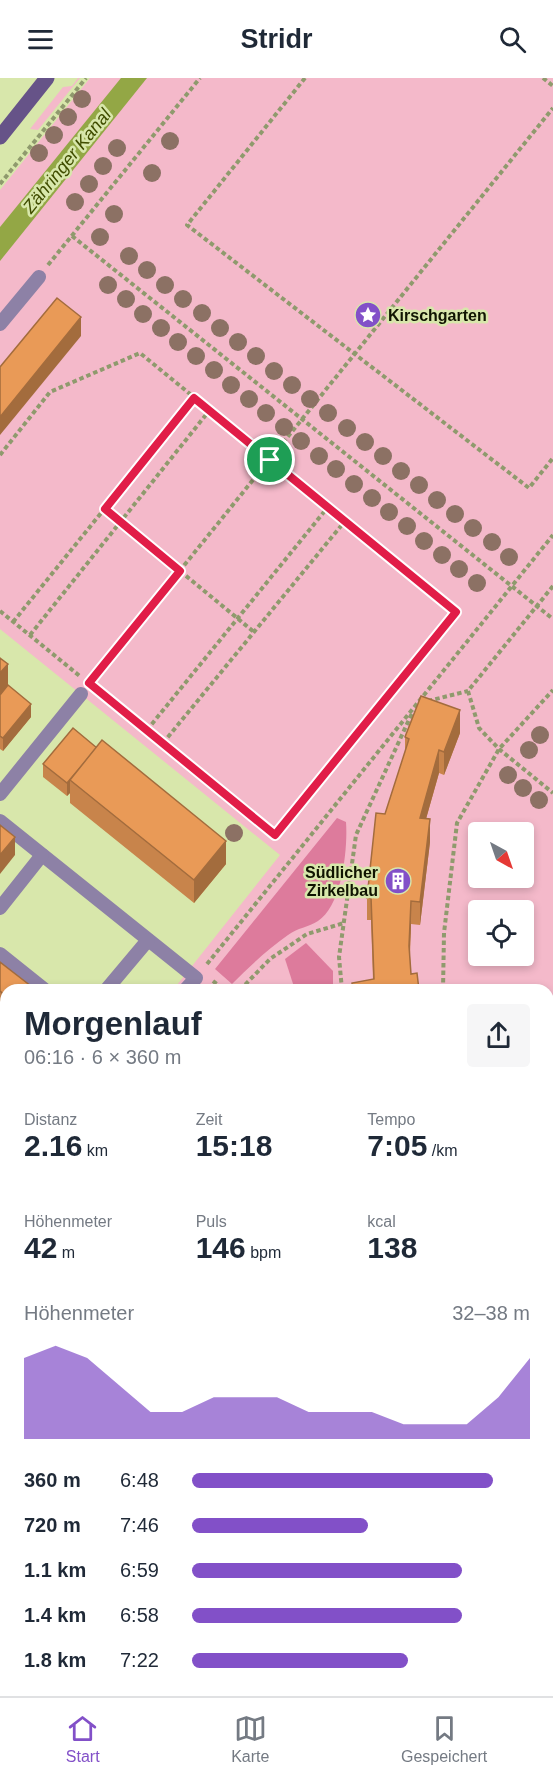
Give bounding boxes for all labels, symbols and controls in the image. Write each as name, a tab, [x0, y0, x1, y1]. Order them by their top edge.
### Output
icon: menu	[24, 23, 57, 56]
icon: search	[496, 23, 529, 56]
text: Stridr	[240, 24, 313, 54]
water label: Zähringer Kanal	[18, 104, 116, 218]
place icon: Kirschgarten	[353, 300, 383, 330]
place label: Kirschgarten	[388, 307, 487, 324]
pin	[244, 434, 295, 485]
icon: arrive	[253, 443, 286, 476]
north arrow	[468, 822, 534, 888]
map controls	[468, 822, 534, 966]
place label: Südlicher Zirkelbau	[305, 864, 378, 899]
building icon: Südlicher Zirkelbau	[383, 866, 413, 896]
button: locate	[468, 900, 534, 966]
button: share	[467, 1004, 530, 1067]
text: Morgenlauf	[24, 1005, 202, 1042]
text: 06:16 · 6 × 360 m	[24, 1046, 181, 1068]
text: Distanz	[24, 1111, 77, 1128]
text: Zeit	[196, 1111, 222, 1128]
text: Tempo	[367, 1111, 415, 1128]
text: 2.16	[24, 1129, 82, 1162]
text: 15:18	[196, 1129, 272, 1162]
text: 7:05	[367, 1129, 427, 1162]
text: km	[82, 1142, 108, 1159]
text: /km	[427, 1142, 458, 1159]
text: Höhenmeter	[24, 1213, 112, 1230]
text: Puls	[196, 1213, 227, 1230]
text: kcal	[367, 1213, 396, 1230]
text: 42	[24, 1231, 57, 1264]
text: 146	[196, 1231, 246, 1264]
text: 138	[367, 1231, 417, 1264]
text: m	[57, 1244, 75, 1261]
text: bpm	[246, 1244, 281, 1261]
text: Höhenmeter	[24, 1302, 134, 1324]
text: 32–38 m	[452, 1302, 530, 1324]
text: 360 m	[24, 1469, 81, 1491]
text: 6:48	[120, 1469, 159, 1491]
text: 720 m	[24, 1514, 81, 1536]
text: 7:46	[120, 1514, 159, 1536]
text: 1.1 km	[24, 1559, 86, 1581]
text: 6:59	[120, 1559, 159, 1581]
text: 1.4 km	[24, 1604, 86, 1626]
text: 6:58	[120, 1604, 159, 1626]
text: 1.8 km	[24, 1649, 86, 1671]
text: 7:22	[120, 1649, 159, 1671]
tab: Start	[66, 1712, 100, 1766]
tab: Karte	[231, 1712, 269, 1766]
tab: Gespeichert	[401, 1712, 487, 1766]

